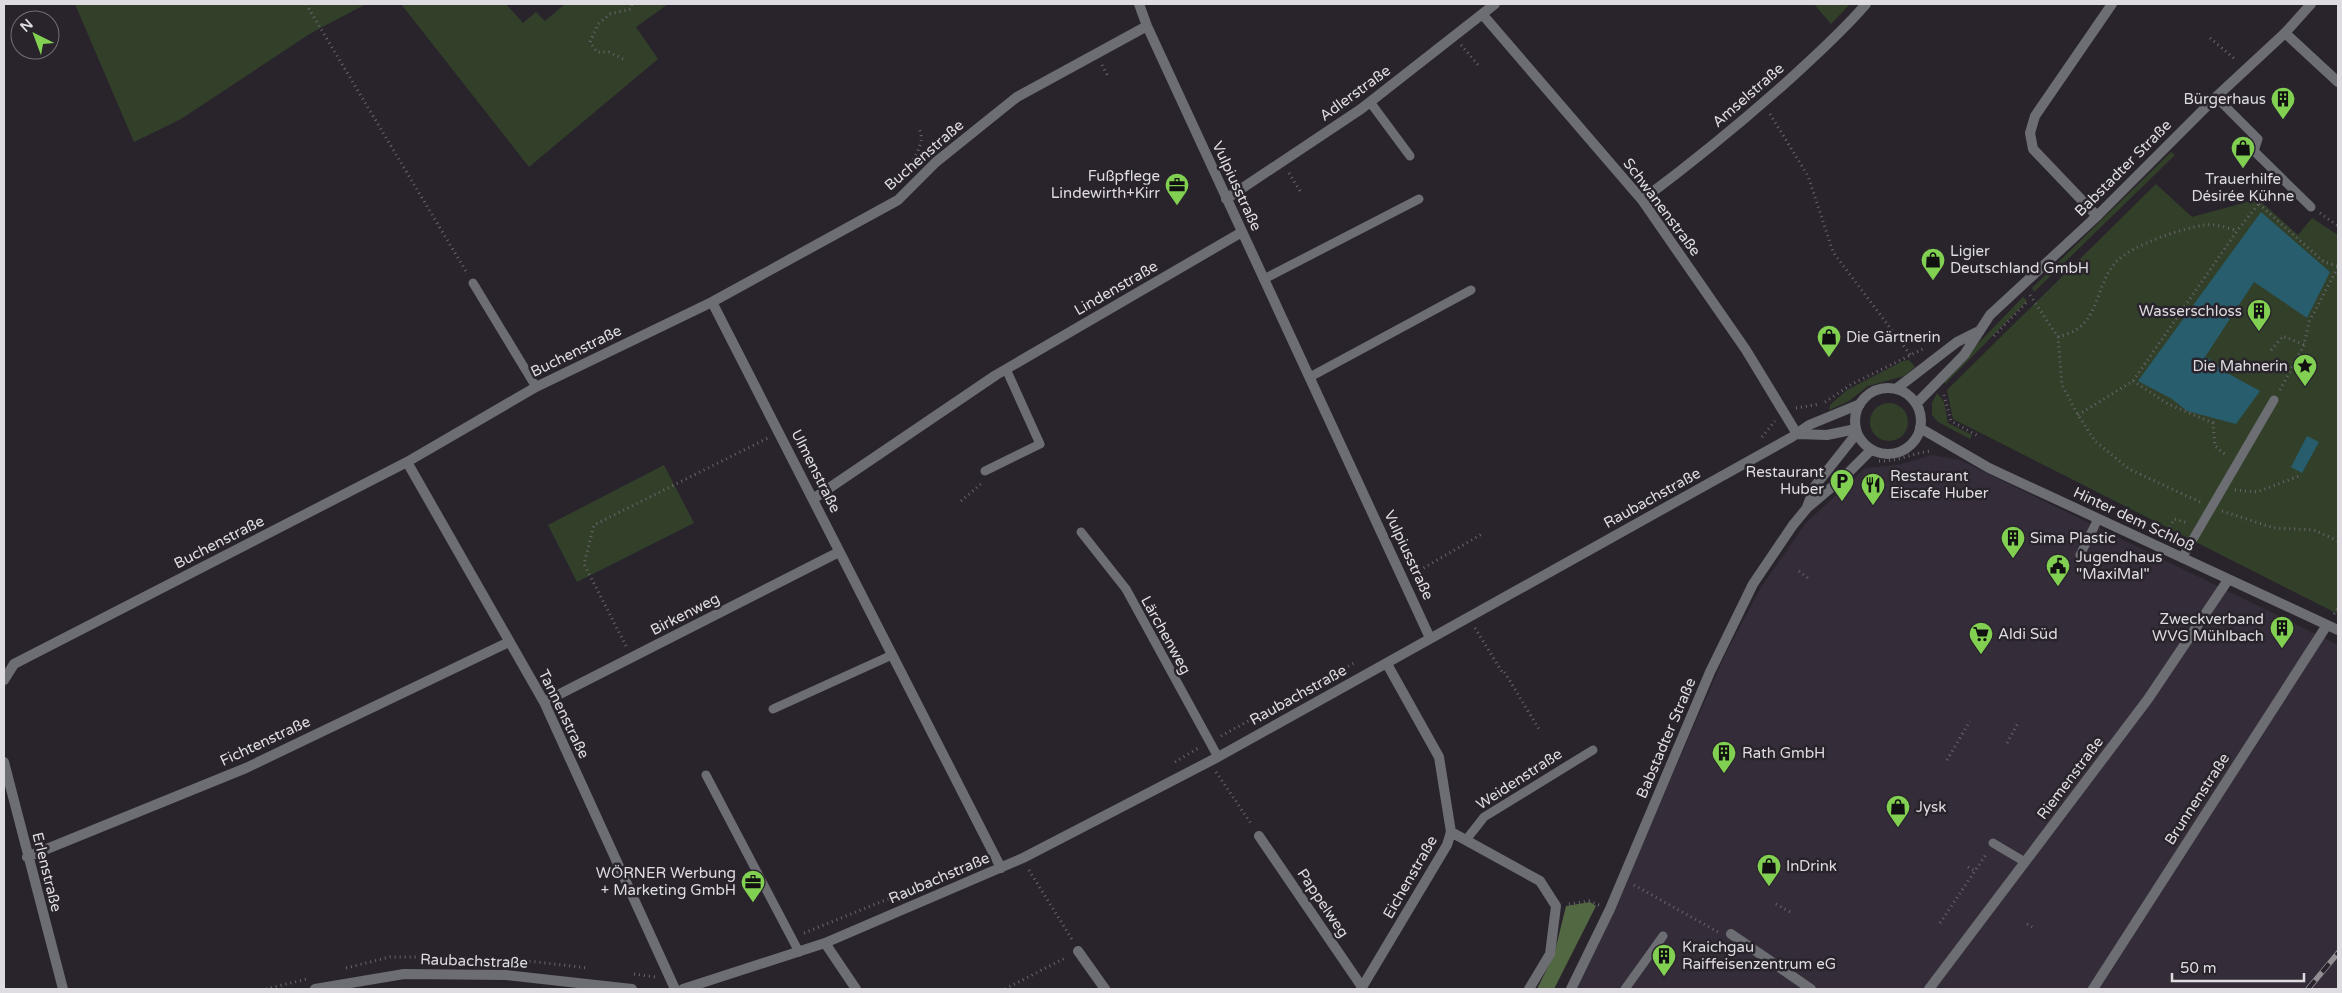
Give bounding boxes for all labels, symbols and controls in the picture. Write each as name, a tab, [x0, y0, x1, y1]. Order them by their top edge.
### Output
north arrow	[10, 10, 60, 60]
text: N	[17, 16, 37, 36]
street label: Amselstraße	[1709, 59, 1787, 131]
street label: Adlerstraße	[1316, 61, 1394, 125]
building icon: Bürgerhaus	[2270, 86, 2296, 120]
place label: Bürgerhaus	[2184, 90, 2266, 108]
street label: Buchenstraße	[881, 116, 967, 194]
street label: Babstadter Straße	[2071, 116, 2175, 220]
shop icon: Trauerhilfe Désirée Kühne	[2230, 135, 2256, 169]
street label: Vulpiusstraße	[1208, 138, 1266, 234]
street label: Schwanenstraße	[1619, 155, 1705, 259]
place label: Fußpflege Lindewirth+Kirr	[1051, 167, 1160, 202]
place label: Trauerhilfe Désirée Kühne	[2192, 170, 2294, 205]
office icon: Fußpflege Lindewirth+Kirr	[1164, 172, 1190, 206]
place label: Ligier Deutschland GmbH	[1950, 242, 2089, 277]
shop icon: Ligier Deutschland GmbH	[1920, 247, 1946, 281]
street label: Lindenstraße	[1071, 257, 1161, 319]
building icon: Wasserschloss	[2246, 298, 2272, 332]
place label: Wasserschloss	[2139, 302, 2242, 320]
street label: Buchenstraße	[528, 321, 624, 381]
shop icon: Die Gärtnerin	[1816, 324, 1842, 358]
place label: Die Gärtnerin	[1846, 328, 1941, 346]
place icon: Die Mahnerin	[2292, 353, 2318, 387]
place label: Die Mahnerin	[2192, 357, 2288, 375]
street label: Ulmenstraße	[787, 426, 845, 516]
place label: Restaurant Huber	[1746, 463, 1824, 498]
street label: Raubachstraße	[1600, 464, 1704, 532]
place label: Restaurant Eiscafe Huber	[1890, 467, 1989, 502]
parking icon: Restaurant Huber	[1829, 468, 1855, 502]
restaurant icon: Restaurant Eiscafe Huber	[1860, 472, 1886, 506]
street label: Hinter dem Schloß	[2071, 483, 2197, 555]
street label: Vulpiusstraße	[1380, 507, 1438, 603]
street label: Buchenstraße	[171, 512, 267, 572]
building icon: Sima Plastic	[2000, 525, 2026, 559]
place label: Sima Plastic	[2030, 529, 2116, 547]
place label: Jugendhaus "MaxiMal"	[2076, 548, 2163, 583]
public building icon: Jugendhaus "MaxiMal"	[2045, 553, 2071, 587]
street label: Birkenweg	[647, 589, 723, 639]
street label: Lärchenweg	[1137, 593, 1195, 677]
place label: Zweckverband WVG Mühlbach	[2152, 610, 2264, 645]
building icon: Zweckverband WVG Mühlbach	[2269, 615, 2295, 649]
supermarket icon: Aldi Süd	[1968, 621, 1994, 655]
place label: Aldi Süd	[1998, 625, 2058, 643]
street label: Raubachstraße	[1246, 661, 1350, 729]
street label: Tannenstraße	[535, 666, 593, 762]
street label: Babstadter Straße	[1632, 675, 1700, 801]
street label: Fichtenstraße	[217, 712, 313, 770]
street label: Riemenstraße	[2033, 733, 2107, 823]
building icon: Rath GmbH	[1711, 740, 1737, 774]
place label: Rath GmbH	[1742, 744, 1825, 762]
street label: Weidenstraße	[1473, 745, 1565, 813]
street label: Brunnenstraße	[2161, 750, 2233, 848]
shop icon: Jysk	[1885, 794, 1911, 828]
place label: Jysk	[1916, 798, 1946, 816]
street label: Erlenstraße	[28, 830, 66, 914]
street label: Eichenstraße	[1379, 832, 1441, 922]
street label: Raubachstraße	[886, 849, 992, 907]
shop icon: InDrink	[1756, 853, 1782, 887]
place label: InDrink	[1786, 857, 1837, 875]
place label: WÖRNER Werbung + Marketing GmbH	[596, 864, 736, 899]
street label: Pappelweg	[1293, 865, 1353, 941]
office icon: WÖRNER Werbung + Marketing GmbH	[740, 869, 766, 903]
place label: Kraichgau Raiffeisenzentrum eG	[1682, 938, 1836, 973]
building icon: Kraichgau Raiffeisenzentrum eG	[1651, 943, 1677, 977]
street label: Raubachstraße	[420, 950, 528, 972]
scale bar	[2172, 950, 2304, 982]
text: 50 m	[2180, 959, 2217, 977]

